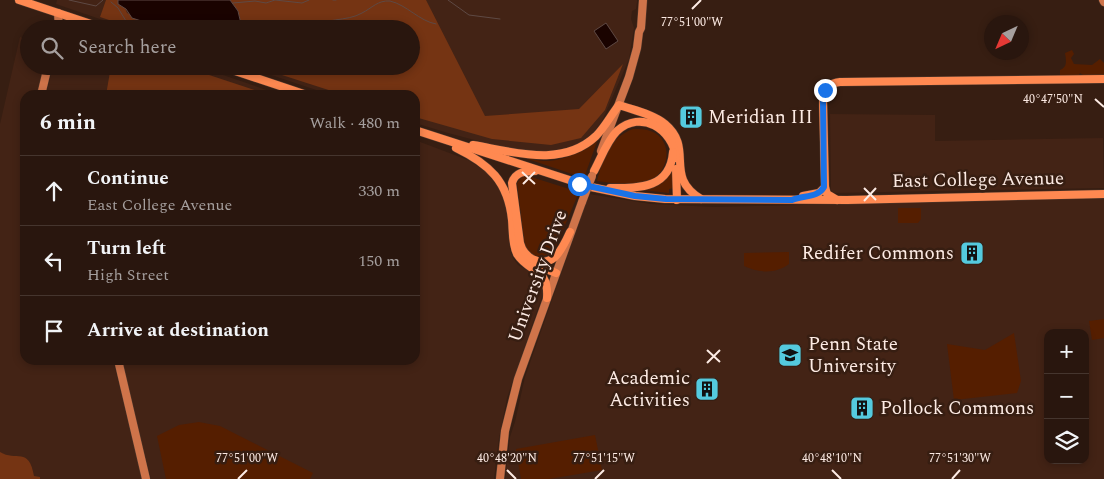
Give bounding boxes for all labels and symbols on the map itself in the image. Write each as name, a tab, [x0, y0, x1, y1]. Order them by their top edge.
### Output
text: 77°51'00"W	[661, 13, 723, 32]
north arrow	[984, 15, 1029, 60]
route end	[814, 79, 837, 102]
text: 40°47'50"N	[1023, 90, 1083, 109]
place label: Meridian III	[708, 103, 813, 132]
building icon: Meridian III	[678, 104, 704, 130]
street label: East College Avenue	[892, 164, 1064, 196]
route start	[568, 173, 591, 196]
street label: University Drive	[501, 206, 575, 346]
place label: Redifer Commons	[801, 239, 954, 268]
building icon: Redifer Commons	[959, 240, 985, 266]
place label: Penn State University	[808, 330, 898, 381]
school or university icon: Penn State University	[777, 342, 803, 368]
place label: Academic Activities	[607, 364, 690, 415]
building icon: Academic Activities	[694, 376, 720, 402]
place label: Pollock Commons	[880, 394, 1034, 423]
building icon: Pollock Commons	[849, 395, 875, 421]
text: 77°51'00"W	[216, 449, 278, 468]
text: 40°48'20"N	[477, 449, 537, 468]
text: 77°51'15"W	[573, 449, 635, 468]
text: 40°48'10"N	[802, 449, 862, 468]
text: 77°51'30"W	[929, 449, 991, 468]

